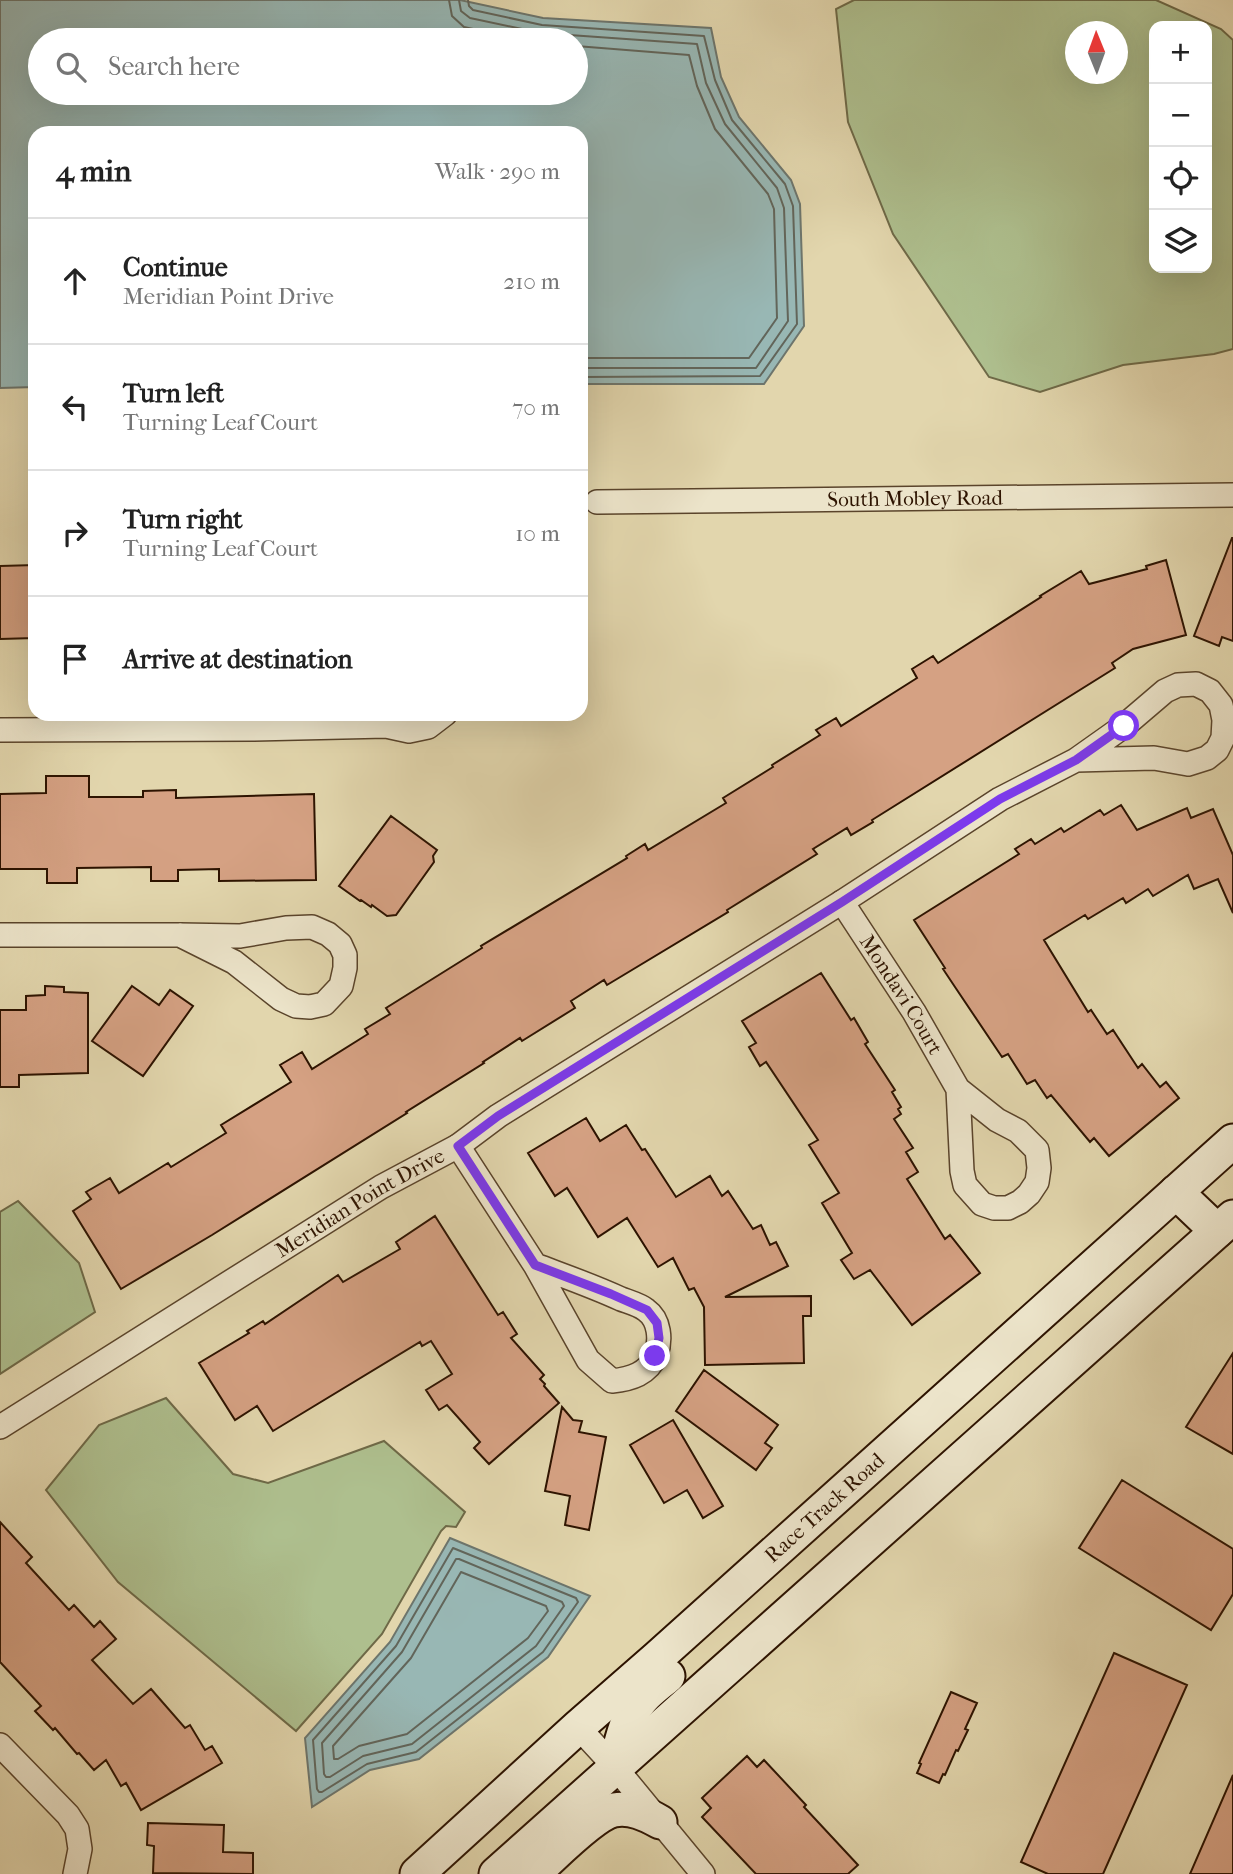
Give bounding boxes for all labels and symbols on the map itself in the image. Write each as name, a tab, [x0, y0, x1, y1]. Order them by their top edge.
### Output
north arrow	[1065, 21, 1128, 84]
street label: South Mobley Road	[827, 486, 1003, 511]
route start	[1108, 710, 1139, 741]
street label: Mondavi Court	[855, 930, 948, 1059]
street label: Meridian Point Drive	[271, 1143, 449, 1263]
route end	[639, 1340, 670, 1371]
street label: Race Track Road	[760, 1448, 890, 1567]

